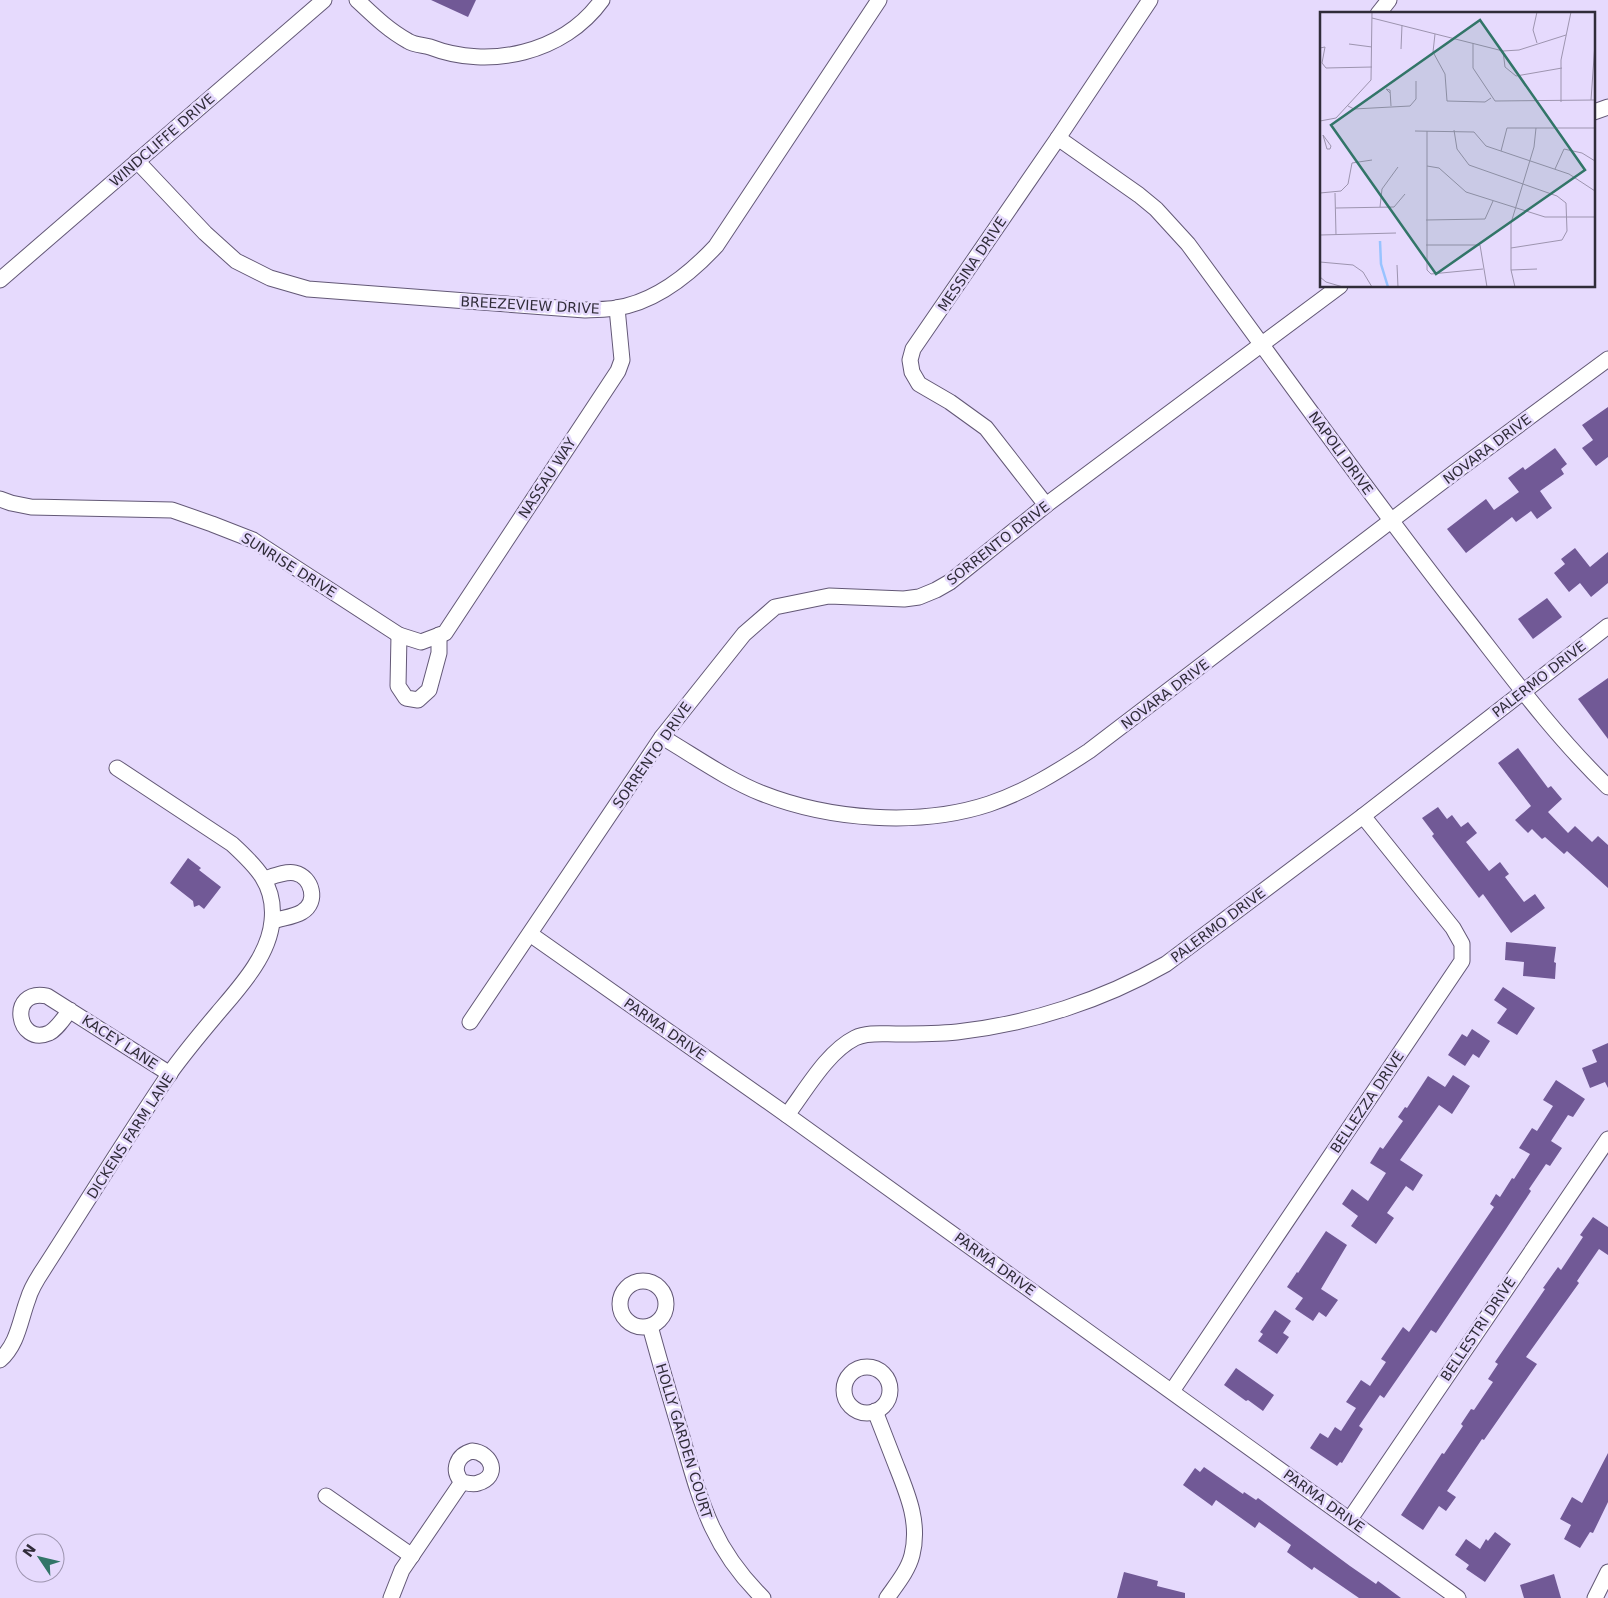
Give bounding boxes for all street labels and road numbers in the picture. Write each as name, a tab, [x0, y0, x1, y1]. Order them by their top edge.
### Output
street label: WINDCLIFFE DRIVE	[106, 90, 218, 190]
street label: MESSINA DRIVE	[935, 214, 1009, 314]
street label: BREEZEVIEW DRIVE	[460, 293, 600, 317]
street label: NAPOLI DRIVE	[1305, 408, 1377, 498]
street label: NOVARA DRIVE	[1440, 411, 1534, 487]
street label: NASSAU WAY	[515, 434, 579, 521]
street label: SORRENTO DRIVE	[944, 498, 1052, 588]
street label: SUNRISE DRIVE	[239, 529, 339, 601]
street label: PALERMO DRIVE	[1489, 638, 1589, 720]
street label: NOVARA DRIVE	[1118, 656, 1212, 732]
street label: SORRENTO DRIVE	[609, 699, 695, 811]
street label: PALERMO DRIVE	[1168, 884, 1268, 966]
street label: PARMA DRIVE	[621, 995, 709, 1063]
street label: KACEY LANE	[79, 1012, 161, 1072]
street label: BELLEZZA DRIVE	[1327, 1048, 1407, 1156]
street label: DICKENS FARM LANE	[83, 1070, 177, 1202]
street label: PARMA DRIVE	[951, 1229, 1039, 1299]
street label: BELLESTRI DRIVE	[1437, 1274, 1519, 1384]
street label: HOLLY GARDEN COURT	[653, 1362, 715, 1521]
street label: PARMA DRIVE	[1280, 1466, 1368, 1536]

